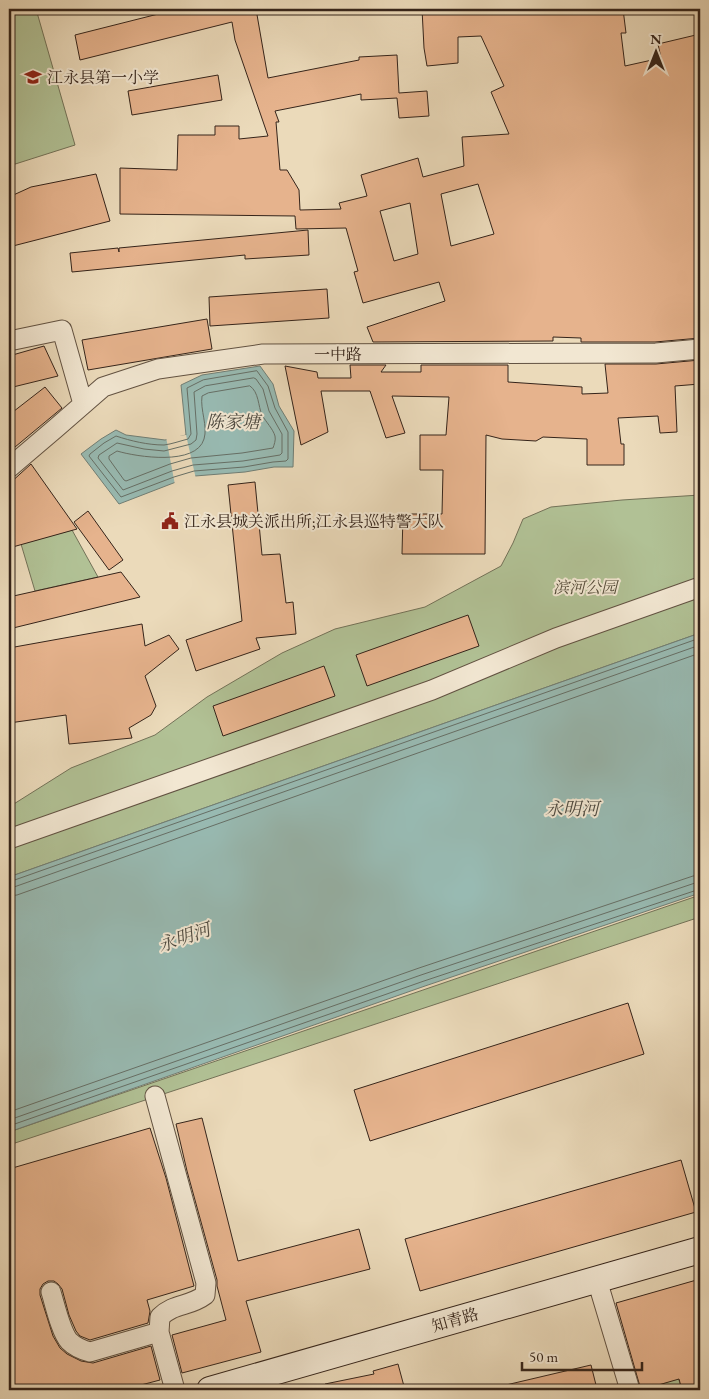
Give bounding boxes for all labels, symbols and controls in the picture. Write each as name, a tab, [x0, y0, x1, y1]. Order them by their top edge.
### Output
north arrow	[632, 28, 682, 78]
text: N	[650, 30, 662, 48]
school or university icon: 江永县第一小学	[23, 67, 43, 87]
place label: 江永县第一小学	[47, 67, 159, 88]
street label: 一中路	[314, 344, 362, 365]
water label: 陈家塘	[206, 410, 263, 433]
public building icon: 江永县城关派出所;江永县巡特警大队	[160, 511, 180, 531]
place label: 江永县城关派出所;江永县巡特警大队	[184, 511, 444, 532]
park label: 滨河公园	[553, 577, 620, 598]
water label: 永明河	[545, 797, 602, 820]
water label: 永明河	[155, 916, 216, 957]
street label: 知青路	[429, 1303, 481, 1337]
scale bar	[522, 1339, 642, 1371]
text: 50 m	[529, 1347, 558, 1366]

